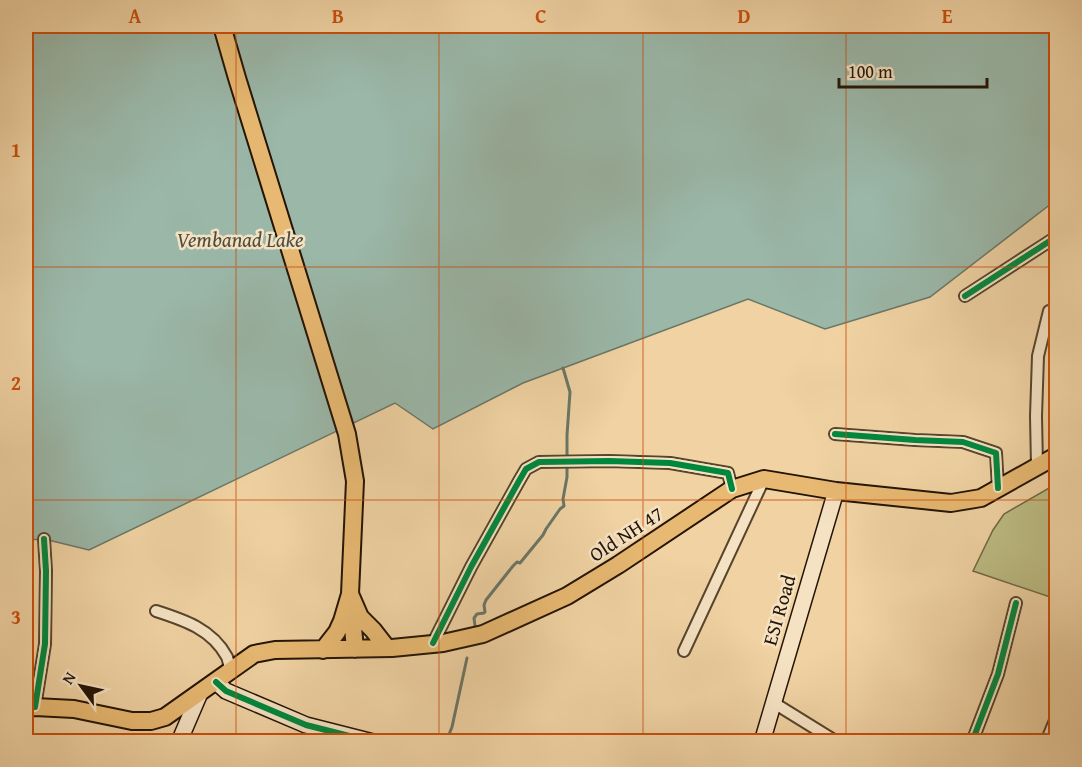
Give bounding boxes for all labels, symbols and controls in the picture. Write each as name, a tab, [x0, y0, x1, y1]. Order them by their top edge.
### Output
text: A	[129, 1, 142, 30]
text: B	[332, 1, 344, 30]
text: C	[535, 1, 547, 30]
text: D	[737, 1, 751, 30]
text: E	[942, 1, 953, 30]
scale bar	[839, 51, 988, 89]
text: 100 m	[848, 58, 893, 85]
text: 1	[11, 135, 21, 164]
water label: Vembanad Lake	[176, 224, 304, 255]
text: 2	[11, 368, 21, 397]
street label: Old NH 47	[583, 499, 668, 568]
street label: ESI Road	[755, 571, 803, 649]
text: 3	[11, 602, 21, 631]
north arrow	[51, 656, 111, 716]
text: N	[55, 667, 82, 689]

